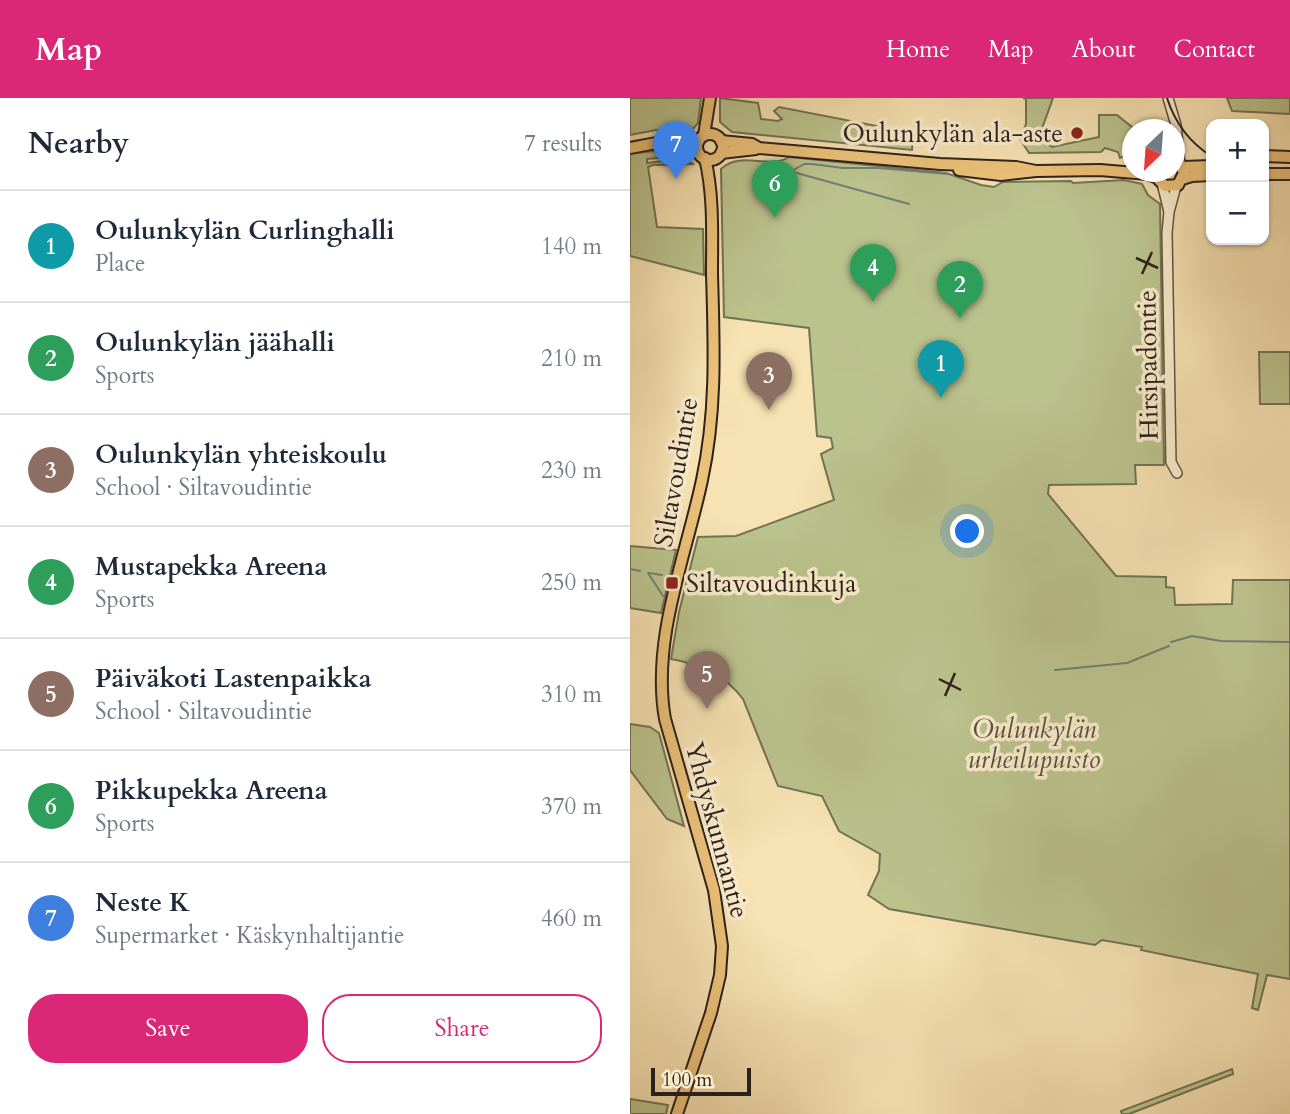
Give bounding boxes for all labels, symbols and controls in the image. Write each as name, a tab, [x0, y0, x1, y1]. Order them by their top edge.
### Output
text: Map	[35, 27, 102, 72]
text: Home	[886, 33, 950, 66]
text: Map	[988, 33, 1034, 66]
text: About	[1072, 33, 1136, 66]
text: Contact	[1174, 33, 1255, 66]
place label: Oulunkylän ala-aste	[842, 116, 1063, 151]
north arrow	[1122, 119, 1185, 182]
map controls	[1206, 119, 1269, 245]
button: +	[1206, 119, 1269, 182]
pin: 7	[653, 121, 699, 179]
text: Nearby	[28, 123, 129, 164]
marker: Oulunkylän ala-aste	[1069, 125, 1085, 141]
text: 7 results	[524, 128, 602, 159]
pin: 6	[752, 160, 798, 218]
button: −	[1206, 182, 1269, 245]
text: Oulunkylän Curlinghalli	[95, 213, 395, 248]
text: 1	[45, 231, 57, 262]
text: 140 m	[541, 231, 602, 262]
pin: 4	[850, 244, 896, 302]
text: Place	[95, 248, 145, 279]
pin: 2	[937, 261, 983, 319]
street label: Hirsipadontie	[1129, 290, 1167, 440]
text: Oulunkylän jäähalli	[95, 325, 335, 360]
pin: 1	[918, 340, 964, 398]
text: 2	[45, 343, 57, 374]
text: 210 m	[541, 343, 602, 374]
pin: 3	[746, 352, 792, 410]
text: Sports	[95, 360, 155, 391]
street label: Siltavoudintie	[646, 395, 706, 549]
text: Oulunkylän yhteiskoulu	[95, 437, 387, 472]
text: 3	[45, 455, 57, 486]
text: 230 m	[541, 455, 602, 486]
text: School · Siltavoudintie	[95, 472, 312, 503]
your location	[950, 514, 984, 548]
text: Mustapekka Areena	[95, 549, 327, 584]
place label: Siltavoudinkuja	[686, 566, 857, 601]
text: 4	[45, 567, 57, 598]
text: 250 m	[541, 567, 602, 598]
marker: Siltavoudinkuja	[664, 575, 680, 591]
text: Sports	[95, 584, 155, 615]
pin: 5	[684, 651, 730, 709]
text: Päiväkoti Lastenpaikka	[95, 661, 372, 696]
text: 5	[45, 679, 57, 710]
text: 310 m	[541, 679, 602, 710]
text: School · Siltavoudintie	[95, 696, 312, 727]
park label: Oulunkylän urheilupuisto	[968, 712, 1100, 777]
street label: Yhdyskunnantie	[677, 738, 757, 922]
text: Pikkupekka Areena	[95, 773, 328, 808]
text: 6	[45, 791, 57, 822]
text: 370 m	[541, 791, 602, 822]
text: Sports	[95, 808, 155, 839]
text: Neste K	[95, 885, 190, 920]
text: 7	[45, 903, 57, 934]
text: 460 m	[541, 903, 602, 934]
text: Supermarket · Käskynhaltijantie	[95, 920, 405, 951]
button: Save	[28, 994, 308, 1063]
button: Share	[322, 994, 602, 1063]
scale bar	[651, 1065, 751, 1097]
text: 100 m	[662, 1067, 712, 1093]

